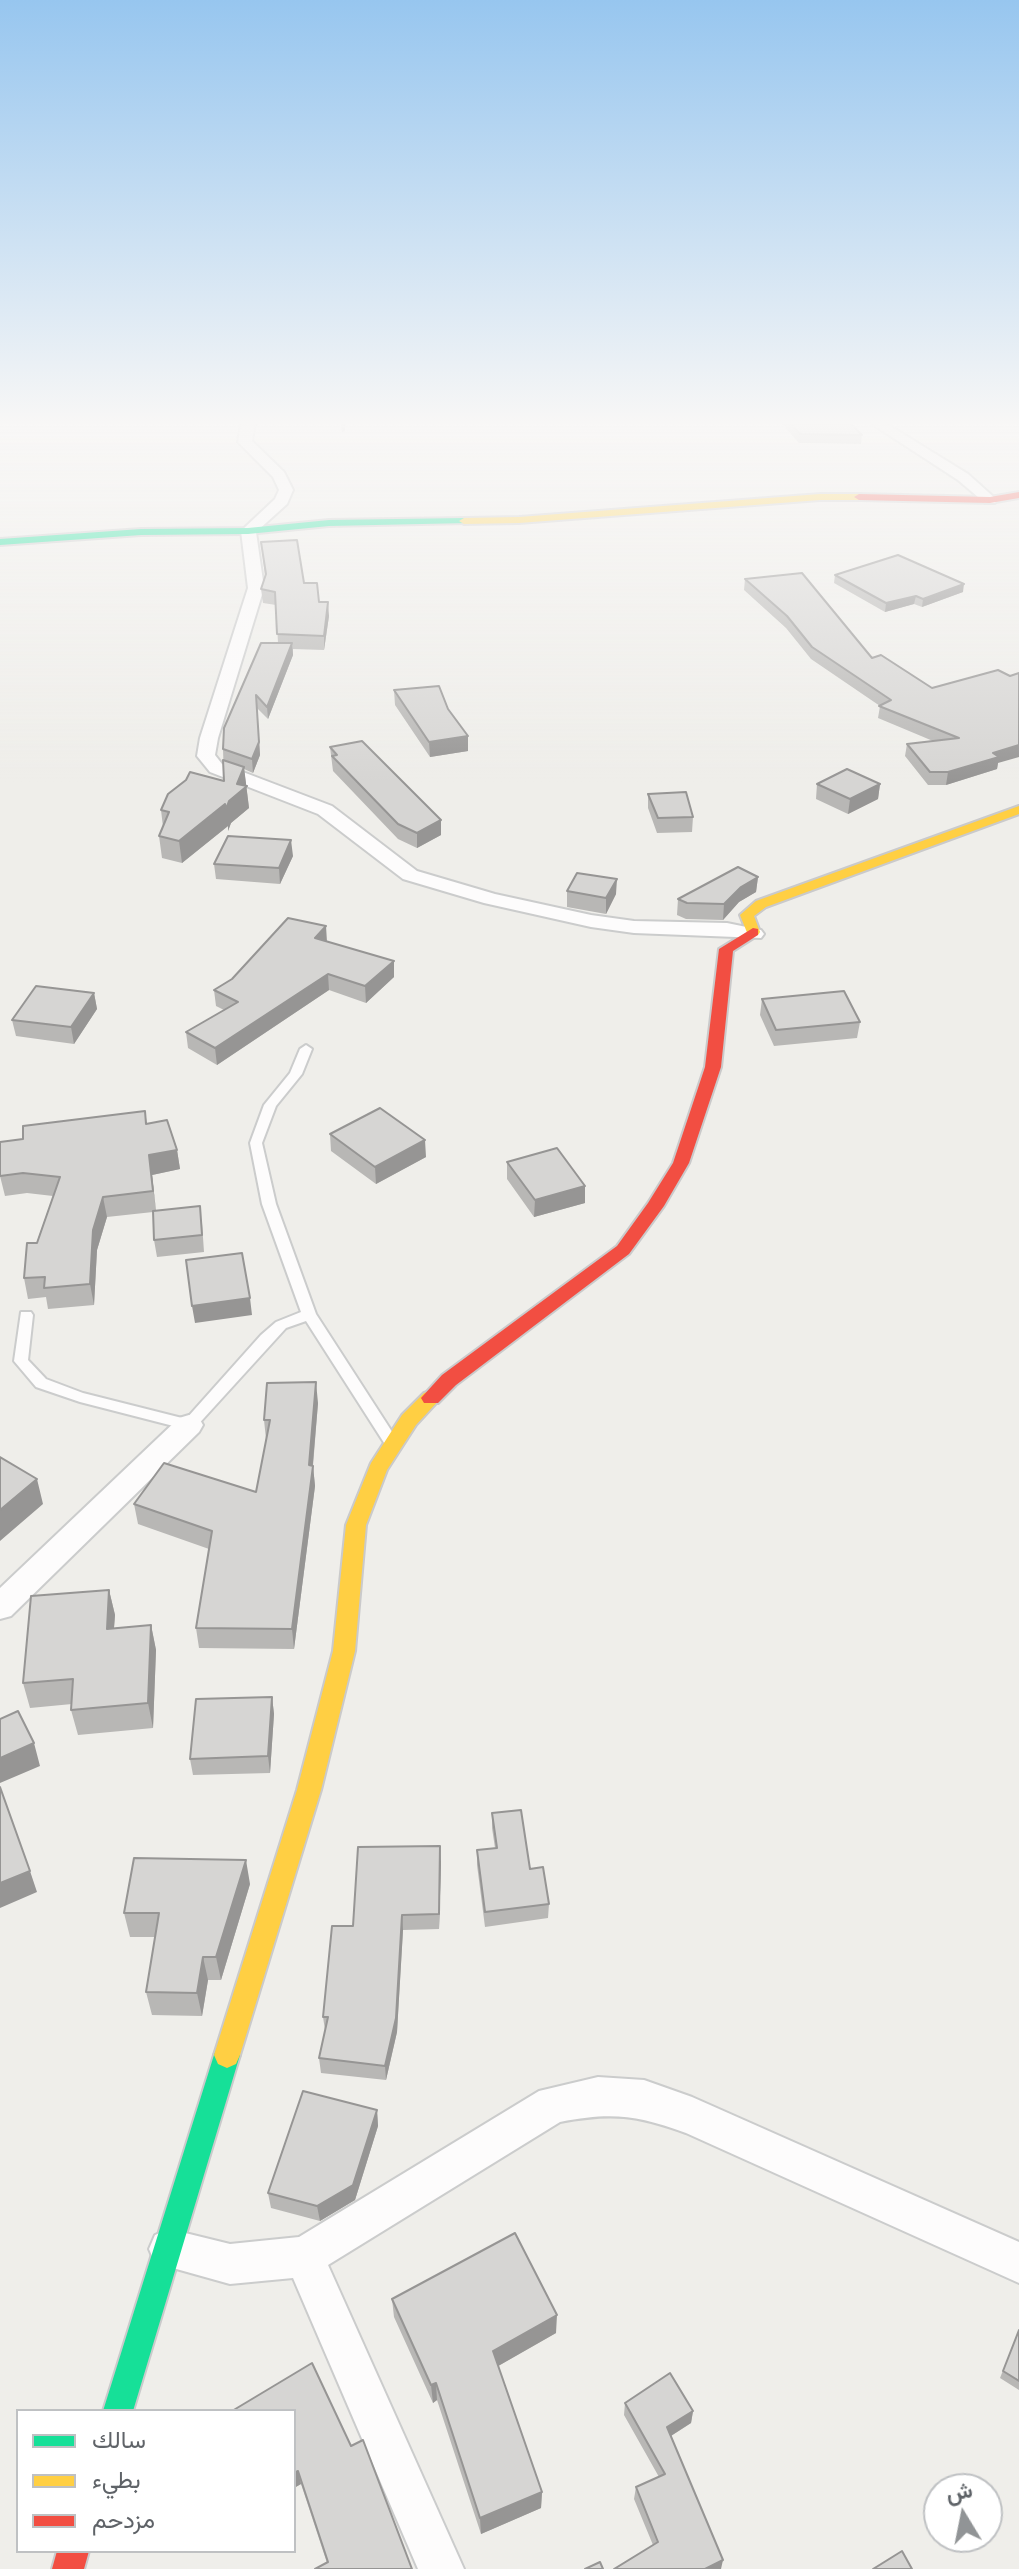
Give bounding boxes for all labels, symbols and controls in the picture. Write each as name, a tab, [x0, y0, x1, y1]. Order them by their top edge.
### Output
legend	[16, 2409, 296, 2553]
text: سالك	[92, 2421, 146, 2457]
text: بطيء	[92, 2461, 141, 2497]
text: ش	[943, 2472, 975, 2510]
north arrow	[923, 2473, 1003, 2553]
text: مزدحم	[92, 2501, 155, 2537]

